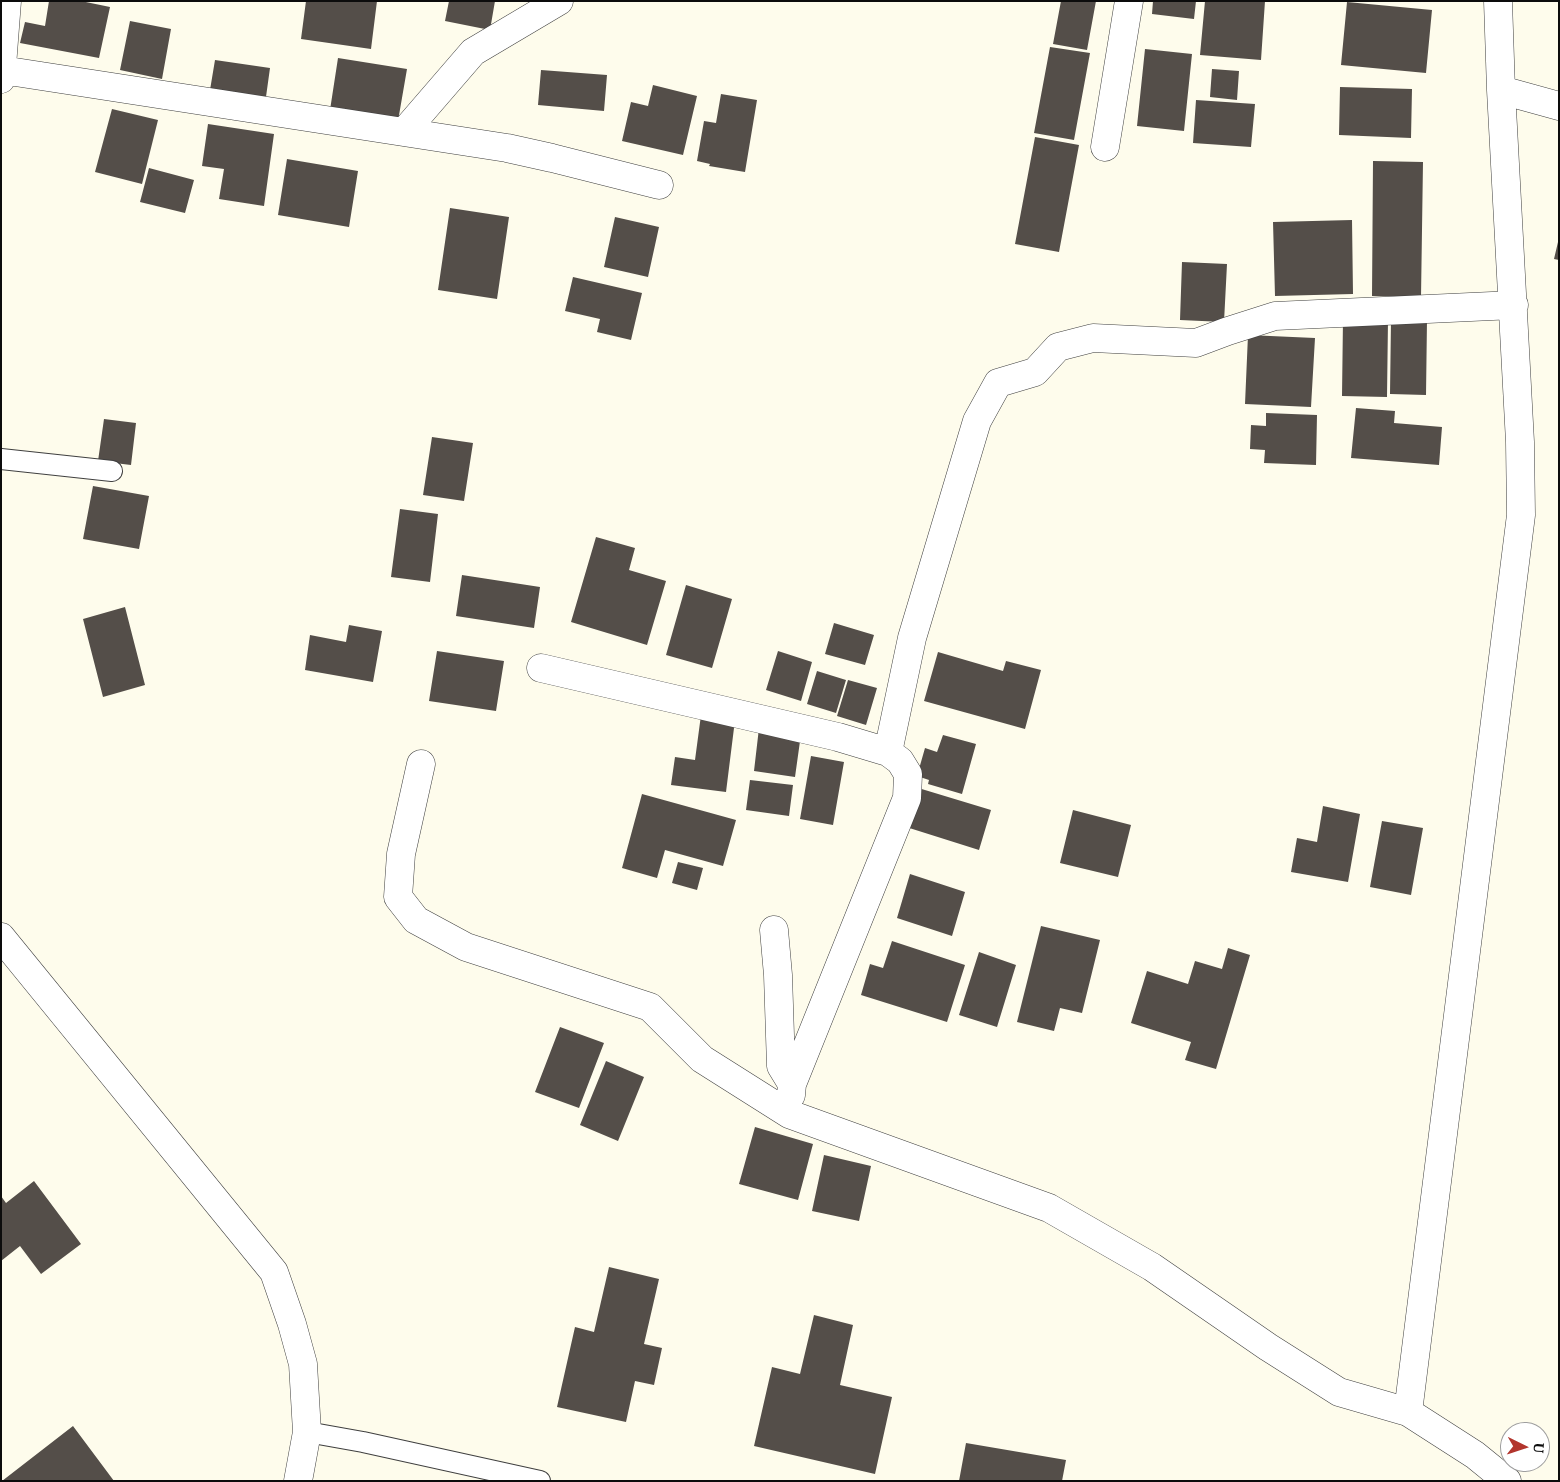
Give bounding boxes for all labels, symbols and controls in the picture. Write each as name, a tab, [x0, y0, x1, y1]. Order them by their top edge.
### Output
north arrow	[1500, 1422, 1550, 1472]
text: U	[1530, 1442, 1548, 1454]

